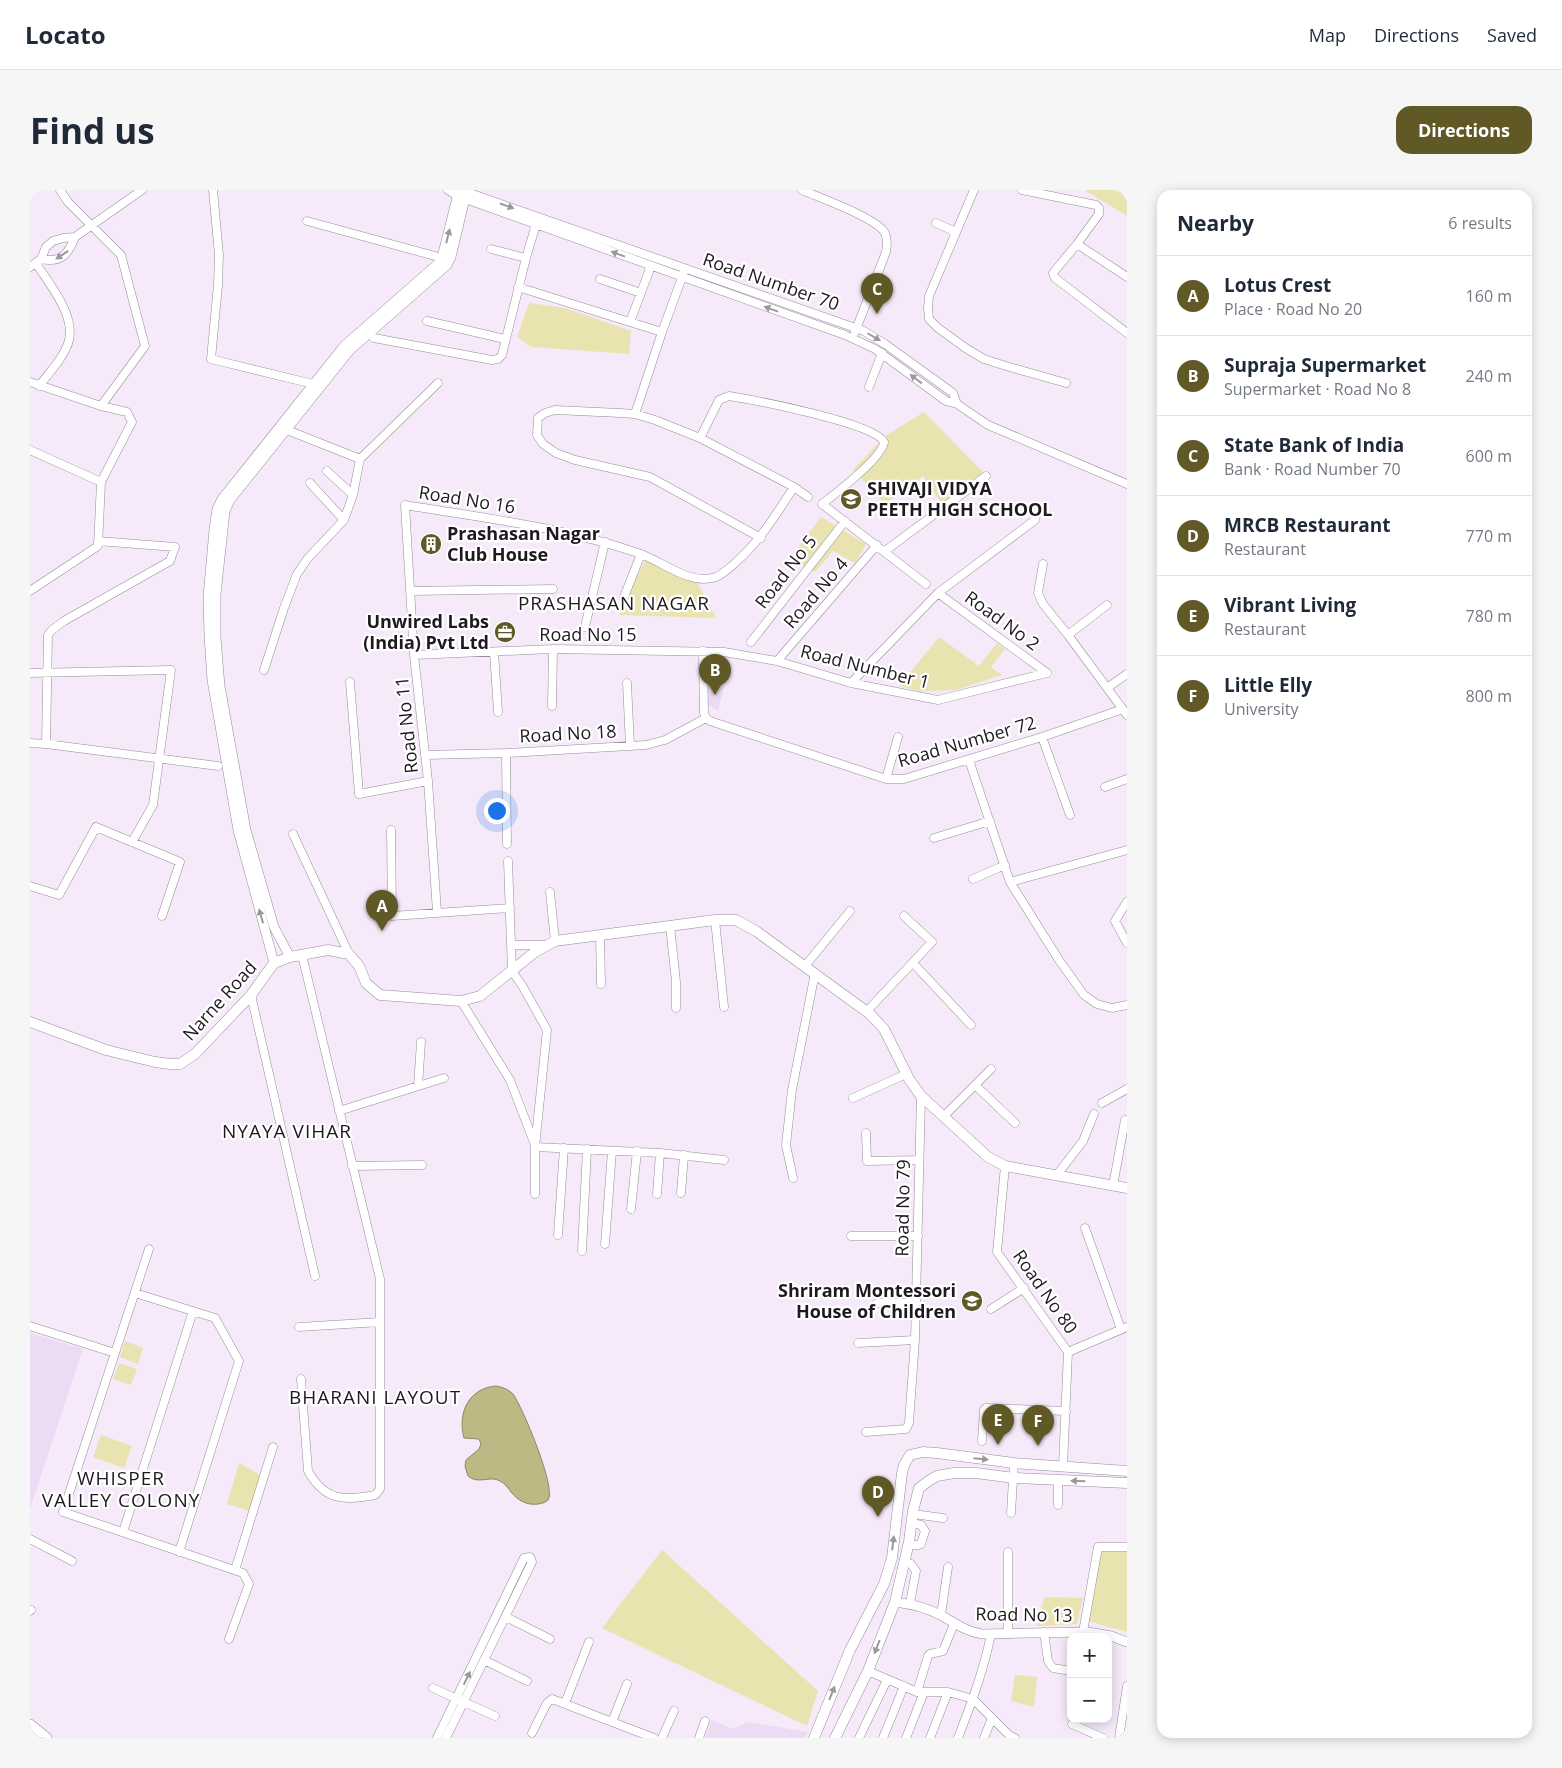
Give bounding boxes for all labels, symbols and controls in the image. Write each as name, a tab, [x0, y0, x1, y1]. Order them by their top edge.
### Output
text: Locato	[25, 18, 106, 51]
text: Map	[1309, 23, 1346, 47]
text: Directions	[1374, 23, 1459, 47]
text: Saved	[1487, 23, 1537, 47]
button: Directions	[1396, 106, 1532, 154]
text: Find us	[30, 107, 155, 154]
one-way arrow	[500, 202, 515, 210]
text: Nearby	[1177, 209, 1254, 237]
text: 6 results	[1448, 212, 1512, 234]
one-way arrow	[444, 228, 452, 243]
street label: Road Number 70	[700, 246, 843, 316]
one-way arrow	[55, 250, 69, 260]
one-way arrow	[611, 250, 626, 257]
text: Lotus Crest	[1224, 272, 1331, 298]
pin: C	[861, 273, 893, 314]
text: A	[1187, 285, 1199, 307]
text: 160 m	[1466, 285, 1512, 307]
text: Place · Road No 20	[1224, 298, 1362, 320]
one-way arrow	[764, 305, 779, 312]
one-way arrow	[868, 333, 881, 342]
text: Supraja Supermarket	[1224, 352, 1426, 378]
text: B	[1188, 365, 1198, 387]
text: 240 m	[1466, 365, 1512, 387]
one-way arrow	[909, 374, 923, 384]
text: Supermarket · Road No 8	[1224, 378, 1411, 400]
text: State Bank of India	[1224, 432, 1404, 458]
text: C	[1188, 445, 1198, 467]
text: 600 m	[1466, 445, 1512, 467]
text: Bank · Road Number 70	[1224, 458, 1401, 480]
place label: SHIVAJI VIDYA PEETH HIGH SCHOOL	[867, 476, 1053, 521]
street label: Road No 16	[417, 480, 517, 518]
school or university icon: SHIVAJI VIDYA PEETH HIGH SCHOOL	[839, 487, 863, 511]
text: MRCB Restaurant	[1224, 512, 1391, 538]
place label: Prashasan Nagar Club House	[447, 521, 600, 566]
text: D	[1187, 525, 1199, 547]
text: 770 m	[1466, 525, 1512, 547]
street label: Road No 5	[749, 530, 821, 613]
building icon: Prashasan Nagar Club House	[419, 532, 443, 556]
text: Restaurant	[1224, 538, 1306, 560]
street label: Road No 4	[778, 552, 853, 633]
street label: Road No 2	[960, 585, 1045, 655]
district label: PRASHASAN NAGAR	[518, 590, 710, 616]
text: Vibrant Living	[1224, 592, 1356, 618]
text: E	[1189, 605, 1197, 627]
text: 780 m	[1466, 605, 1512, 627]
place label: Unwired Labs (India) Pvt Ltd	[363, 609, 489, 654]
text: Restaurant	[1224, 618, 1306, 640]
office icon: Unwired Labs (India) Pvt Ltd	[493, 620, 517, 644]
street label: Road No 15	[539, 622, 637, 646]
street label: Road Number 1	[798, 638, 932, 694]
pin: B	[699, 654, 731, 695]
text: Little Elly	[1224, 672, 1312, 698]
street label: Road No 11	[389, 675, 423, 775]
text: F	[1189, 685, 1197, 707]
text: 800 m	[1466, 685, 1512, 707]
text: University	[1224, 698, 1298, 720]
street label: Road Number 72	[895, 710, 1039, 772]
street label: Road No 18	[519, 718, 617, 748]
your location	[484, 798, 510, 824]
pin: A	[366, 890, 398, 931]
one-way arrow	[257, 908, 265, 924]
street label: Narne Road	[177, 955, 262, 1045]
district label: NYAYA VIHAR	[222, 1118, 352, 1144]
street label: Road No 79	[889, 1159, 915, 1257]
street label: Road No 80	[1008, 1245, 1084, 1338]
place label: Shriram Montessori House of Children	[778, 1278, 956, 1323]
school or university icon: Shriram Montessori House of Children	[960, 1289, 984, 1313]
district label: BHARANI LAYOUT	[289, 1384, 461, 1410]
pin: E	[982, 1404, 1014, 1445]
pin: F	[1022, 1405, 1054, 1446]
one-way arrow	[973, 1455, 989, 1463]
district label: WHISPER VALLEY COLONY	[42, 1465, 200, 1513]
pin: D	[862, 1476, 894, 1517]
one-way arrow	[1070, 1477, 1086, 1485]
one-way arrow	[890, 1535, 898, 1551]
street label: Road No 13	[975, 1601, 1073, 1627]
map controls	[1067, 1633, 1112, 1723]
button: +	[1067, 1633, 1112, 1678]
one-way arrow	[873, 1640, 881, 1655]
one-way arrow	[462, 1671, 471, 1686]
button: −	[1067, 1678, 1112, 1723]
one-way arrow	[828, 1685, 836, 1700]

